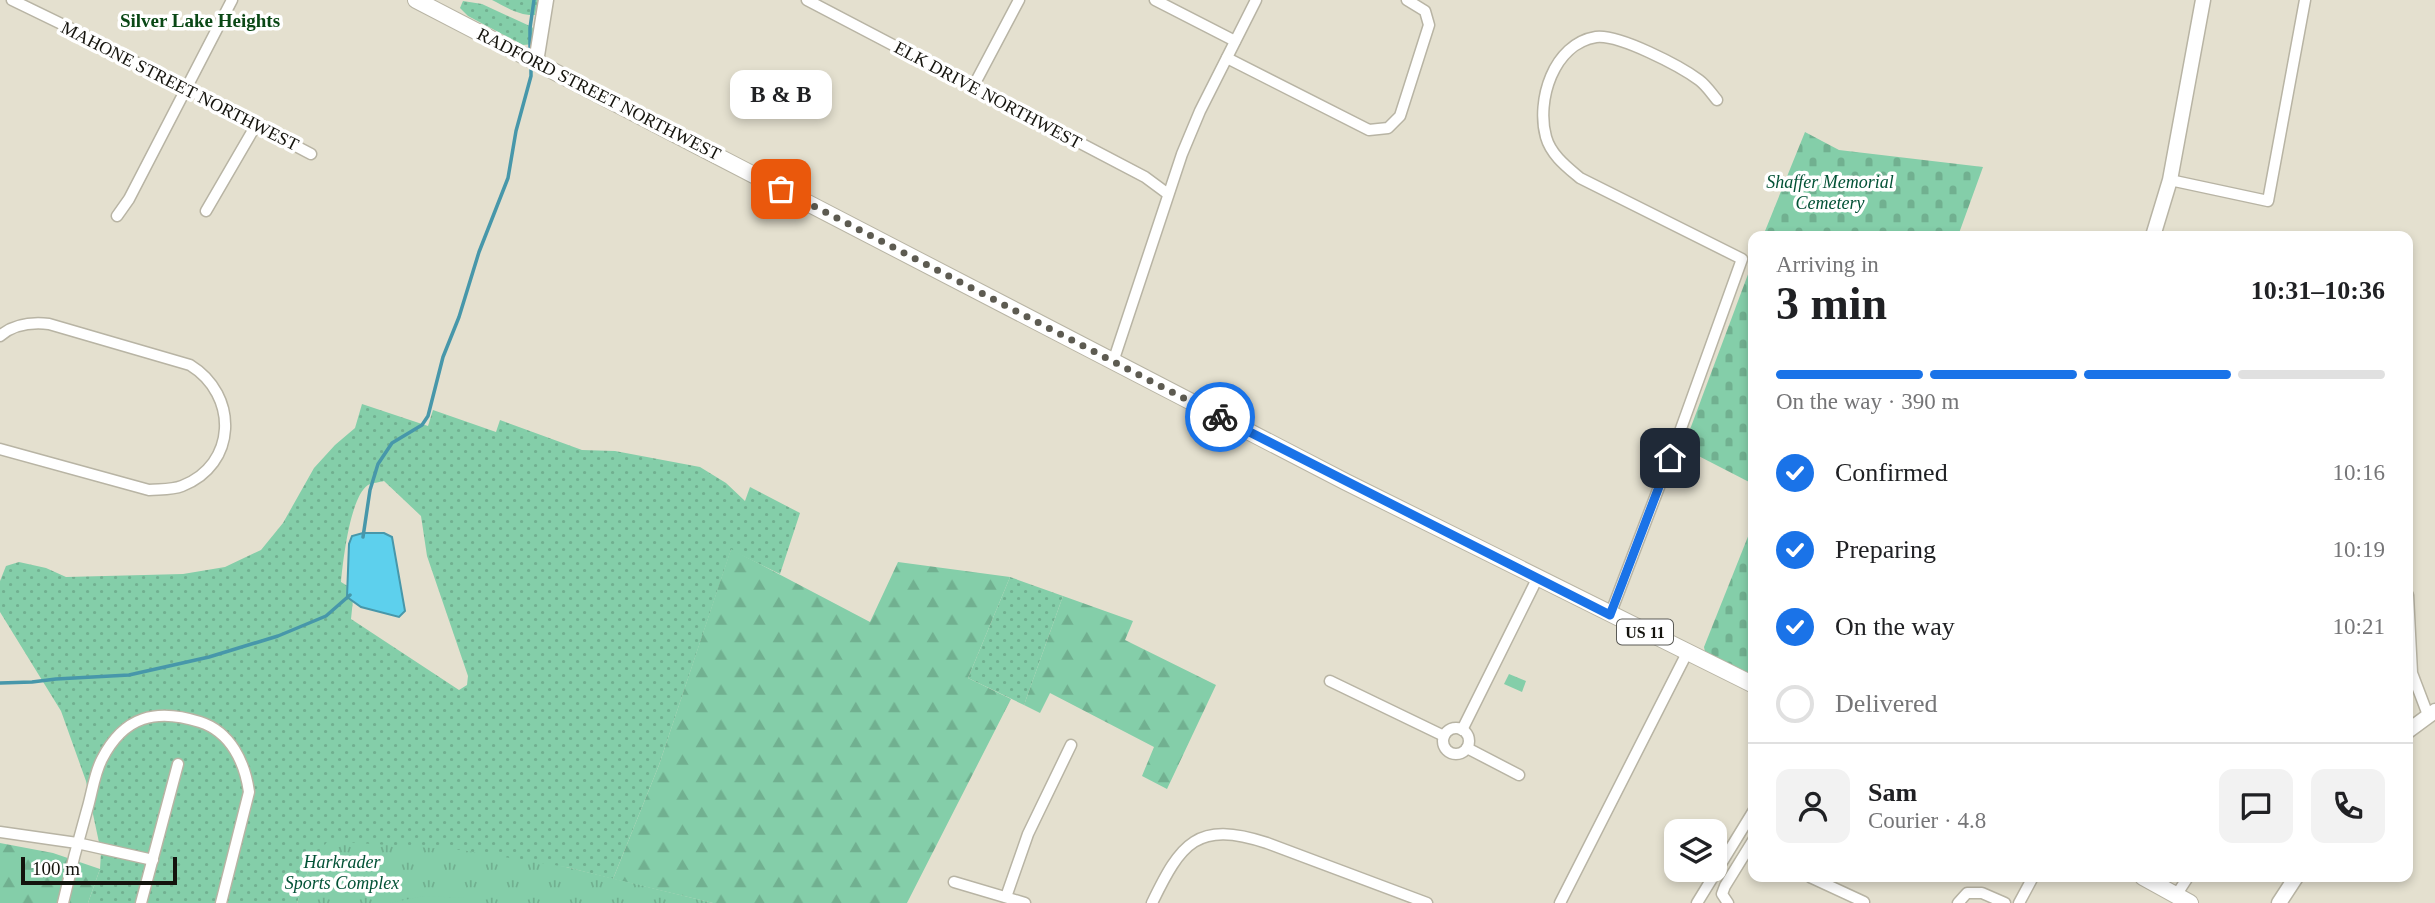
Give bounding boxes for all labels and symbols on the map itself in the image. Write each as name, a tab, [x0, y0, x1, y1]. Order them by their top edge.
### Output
district label: Silver Lake Heights	[120, 10, 280, 31]
street label: MAHONE STREET NORTHWEST	[58, 17, 302, 155]
street label: RADFORD STREET NORTHWEST	[474, 24, 724, 164]
street label: ELK DRIVE NORTHWEST	[891, 37, 1085, 153]
callout: B & B	[730, 70, 832, 119]
pin	[751, 159, 811, 219]
park label: Shaffer Memorial Cemetery	[1766, 172, 1894, 213]
courier	[1185, 382, 1255, 452]
pin	[1640, 428, 1700, 488]
road number: US 11	[1617, 620, 1673, 645]
park label: Harkrader Sports Complex	[285, 852, 399, 893]
scale bar	[21, 854, 177, 886]

